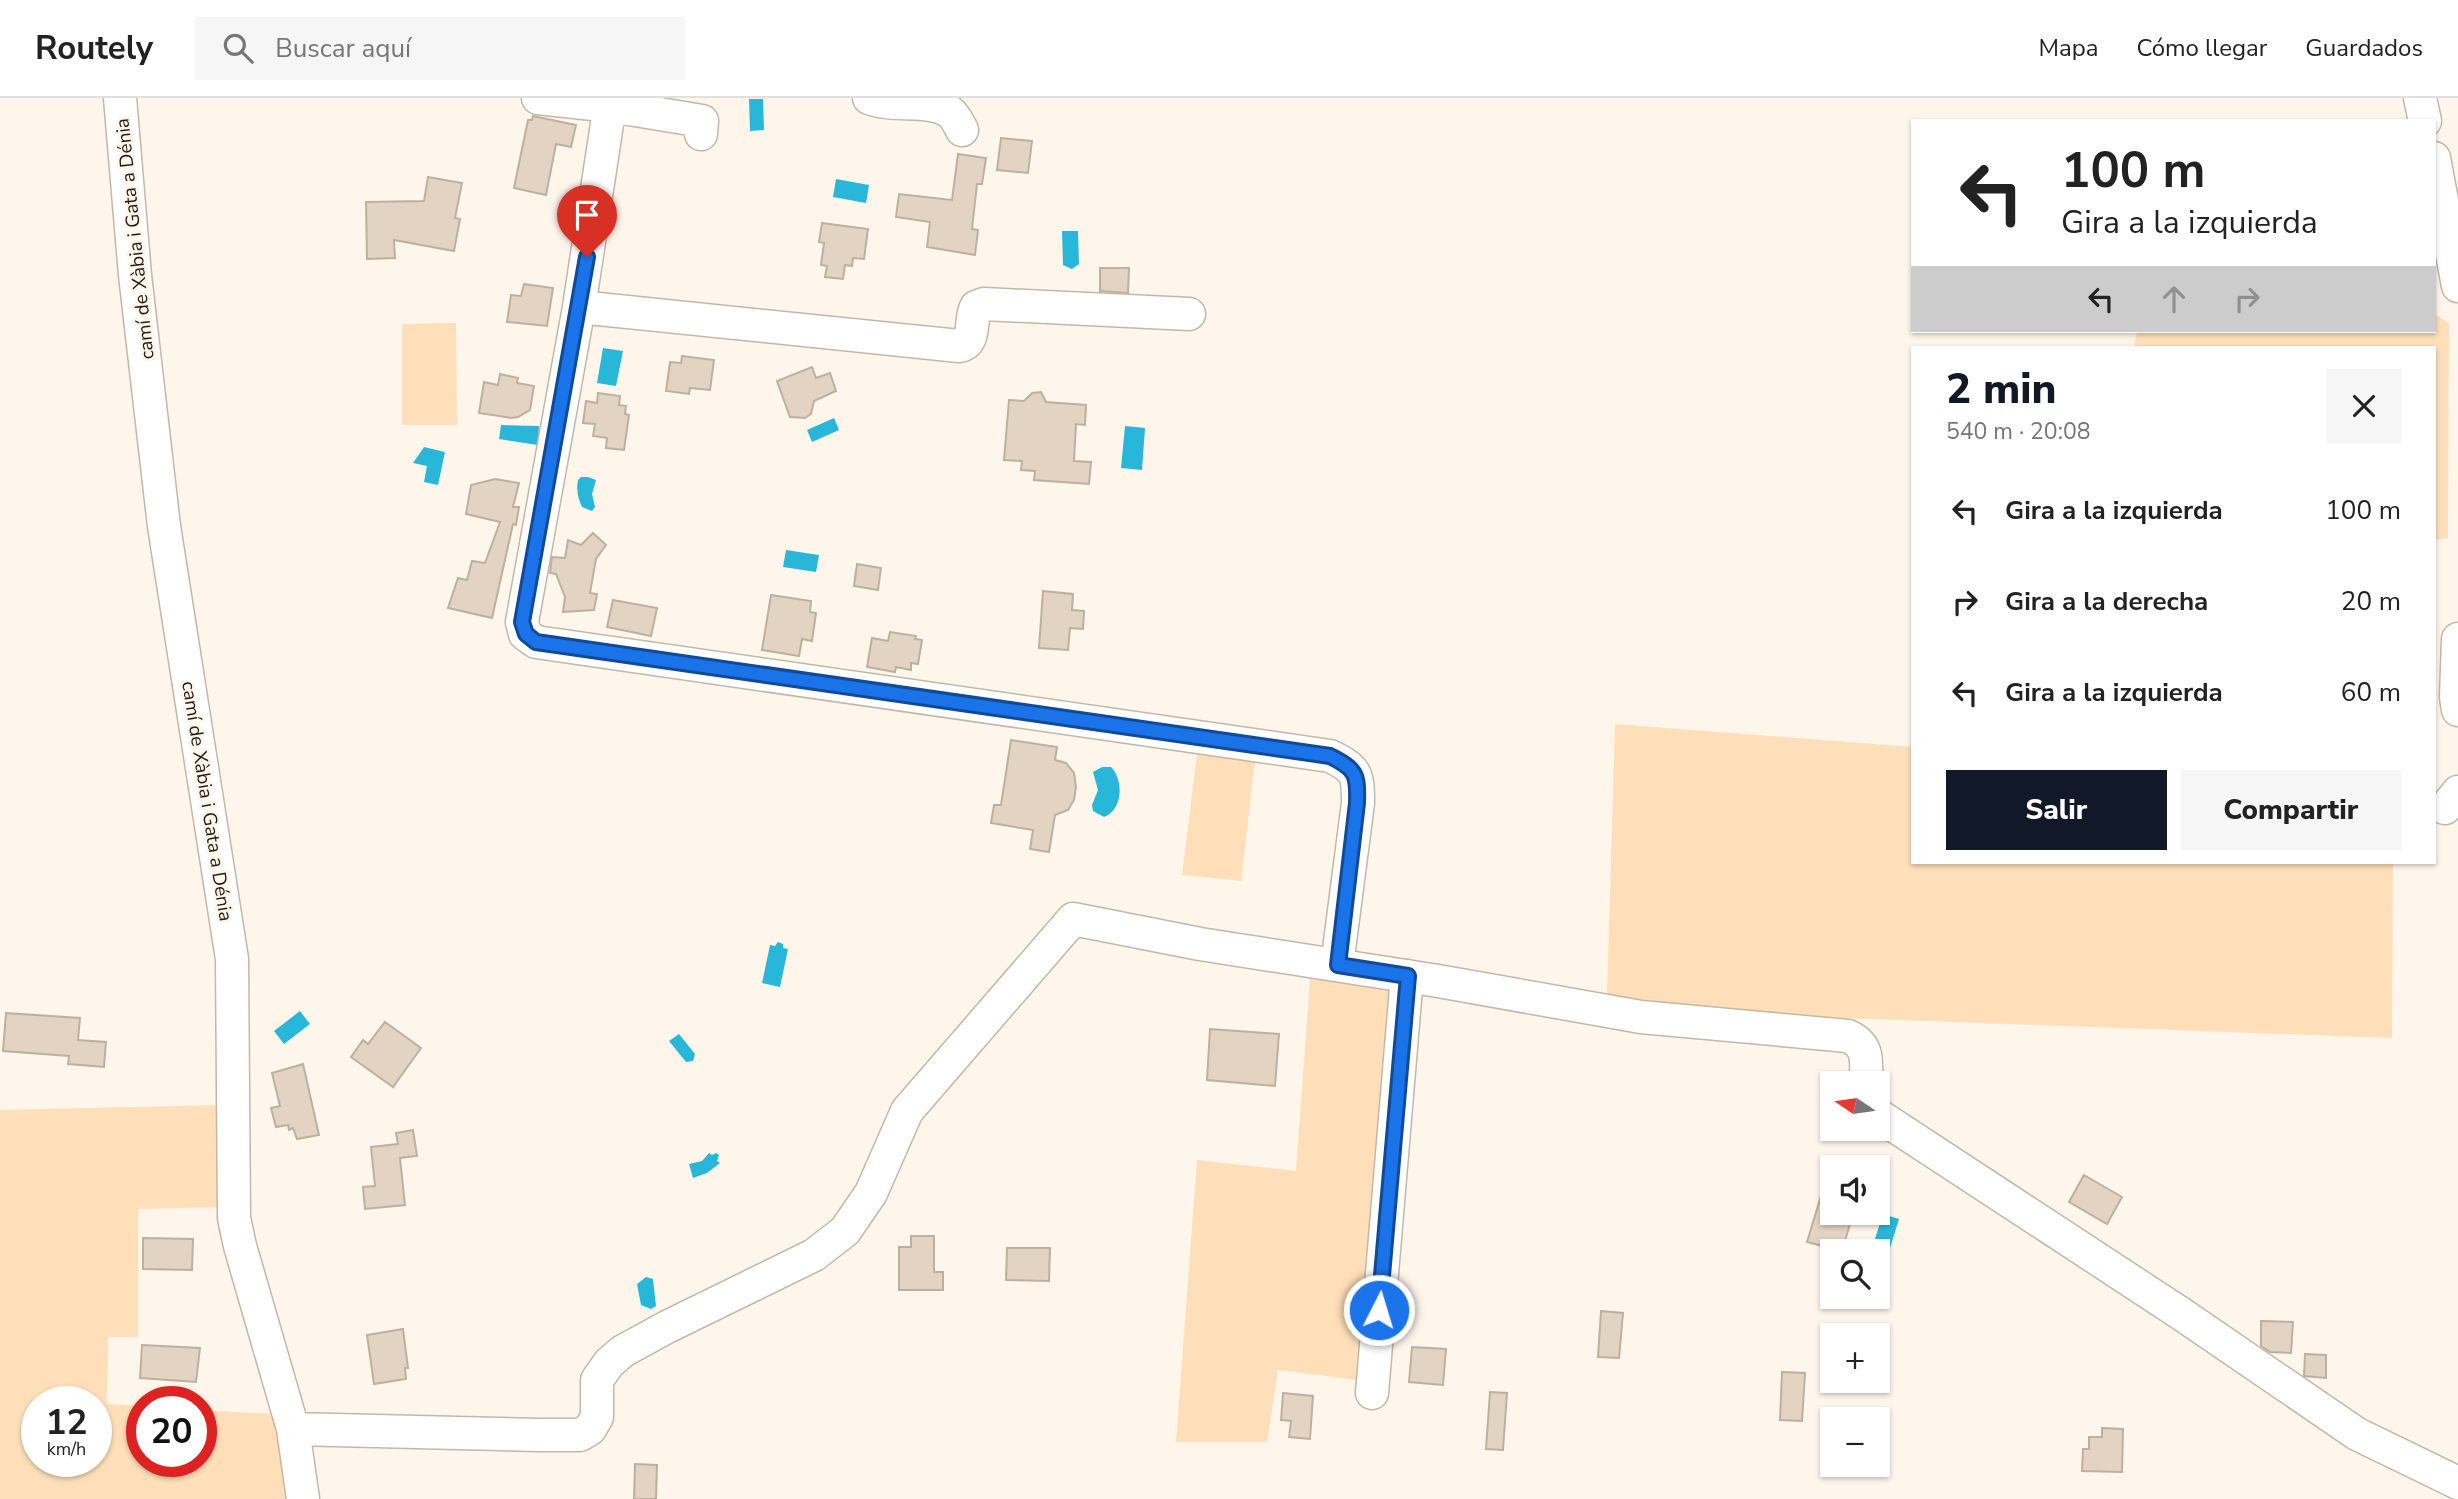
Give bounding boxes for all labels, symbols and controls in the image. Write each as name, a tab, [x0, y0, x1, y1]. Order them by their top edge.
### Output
search box	[195, 17, 685, 80]
text: Routely	[35, 26, 153, 71]
icon: search	[219, 29, 257, 67]
text: Buscar aquí	[275, 31, 411, 66]
text: Mapa	[2038, 32, 2098, 64]
text: Cómo llegar	[2136, 32, 2267, 64]
text: Guardados	[2305, 32, 2423, 64]
street label: camí de Xàbia i Gata a Dénia	[109, 117, 161, 361]
text: 100 m	[2061, 137, 2205, 204]
icon: left	[1946, 147, 2037, 238]
pin	[557, 185, 617, 257]
icon: arrive	[568, 196, 606, 234]
text: Gira a la izquierda	[2061, 201, 2318, 244]
icon: left	[2082, 280, 2120, 318]
icon: ahead	[2155, 280, 2193, 318]
icon: right	[2228, 280, 2266, 318]
text: 2 min	[1946, 361, 2056, 418]
button: close	[2327, 369, 2401, 443]
text: 540 m · 20:08	[1946, 416, 2091, 447]
icon: left	[1946, 492, 1984, 530]
text: Gira a la izquierda	[2005, 493, 2223, 528]
text: 100 m	[2325, 493, 2401, 528]
icon: right	[1946, 583, 1984, 621]
text: Gira a la derecha	[2005, 584, 2208, 619]
text: 20 m	[2341, 584, 2401, 619]
icon: left	[1946, 674, 1984, 712]
text: Gira a la izquierda	[2005, 675, 2223, 710]
text: 60 m	[2341, 675, 2401, 710]
street label: camí de Xàbia i Gata a Dénia	[175, 679, 239, 923]
button: Salir	[1946, 770, 2167, 850]
button: Compartir	[2181, 770, 2401, 850]
north arrow	[1820, 1071, 1890, 1141]
map controls	[1820, 1071, 1890, 1477]
button: sound	[1820, 1155, 1890, 1225]
button: search	[1820, 1239, 1890, 1309]
position arrow	[1342, 1273, 1416, 1347]
button: +	[1820, 1323, 1890, 1393]
speed limit sign: 20	[126, 1386, 217, 1477]
text: 12	[45, 1399, 88, 1446]
button: −	[1820, 1407, 1890, 1477]
text: km/h	[47, 1437, 86, 1461]

